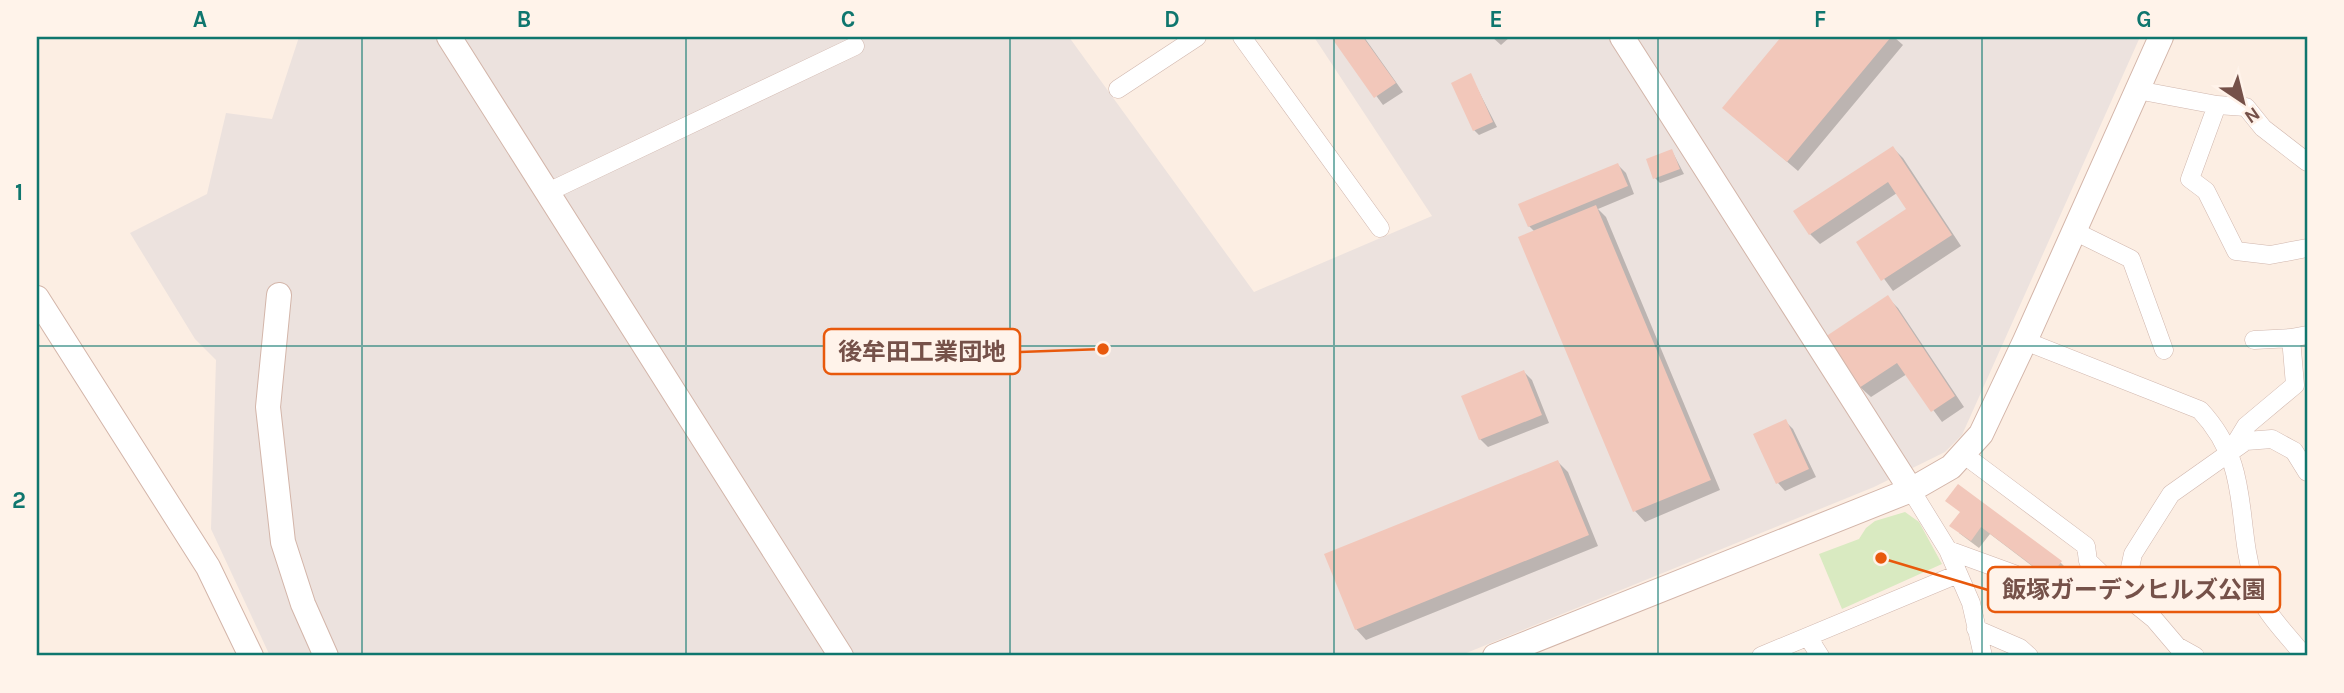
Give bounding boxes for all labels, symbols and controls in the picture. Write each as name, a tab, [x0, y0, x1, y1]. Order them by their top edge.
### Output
text: A	[193, 6, 207, 33]
text: B	[517, 6, 531, 33]
text: C	[841, 6, 855, 33]
text: D	[1164, 6, 1180, 33]
text: E	[1489, 6, 1503, 33]
text: F	[1814, 6, 1826, 33]
text: G	[2136, 6, 2152, 33]
north arrow	[2208, 66, 2278, 136]
text: N	[2240, 102, 2264, 128]
text: 1	[15, 179, 23, 206]
callout: 後牟田工業団地	[824, 329, 1020, 374]
text: 後牟田工業団地	[838, 338, 1006, 366]
text: 2	[12, 487, 26, 514]
callout: 飯塚ガーデンヒルズ公園	[1988, 567, 2280, 612]
text: 飯塚ガーデンヒルズ公園	[2002, 576, 2266, 604]

